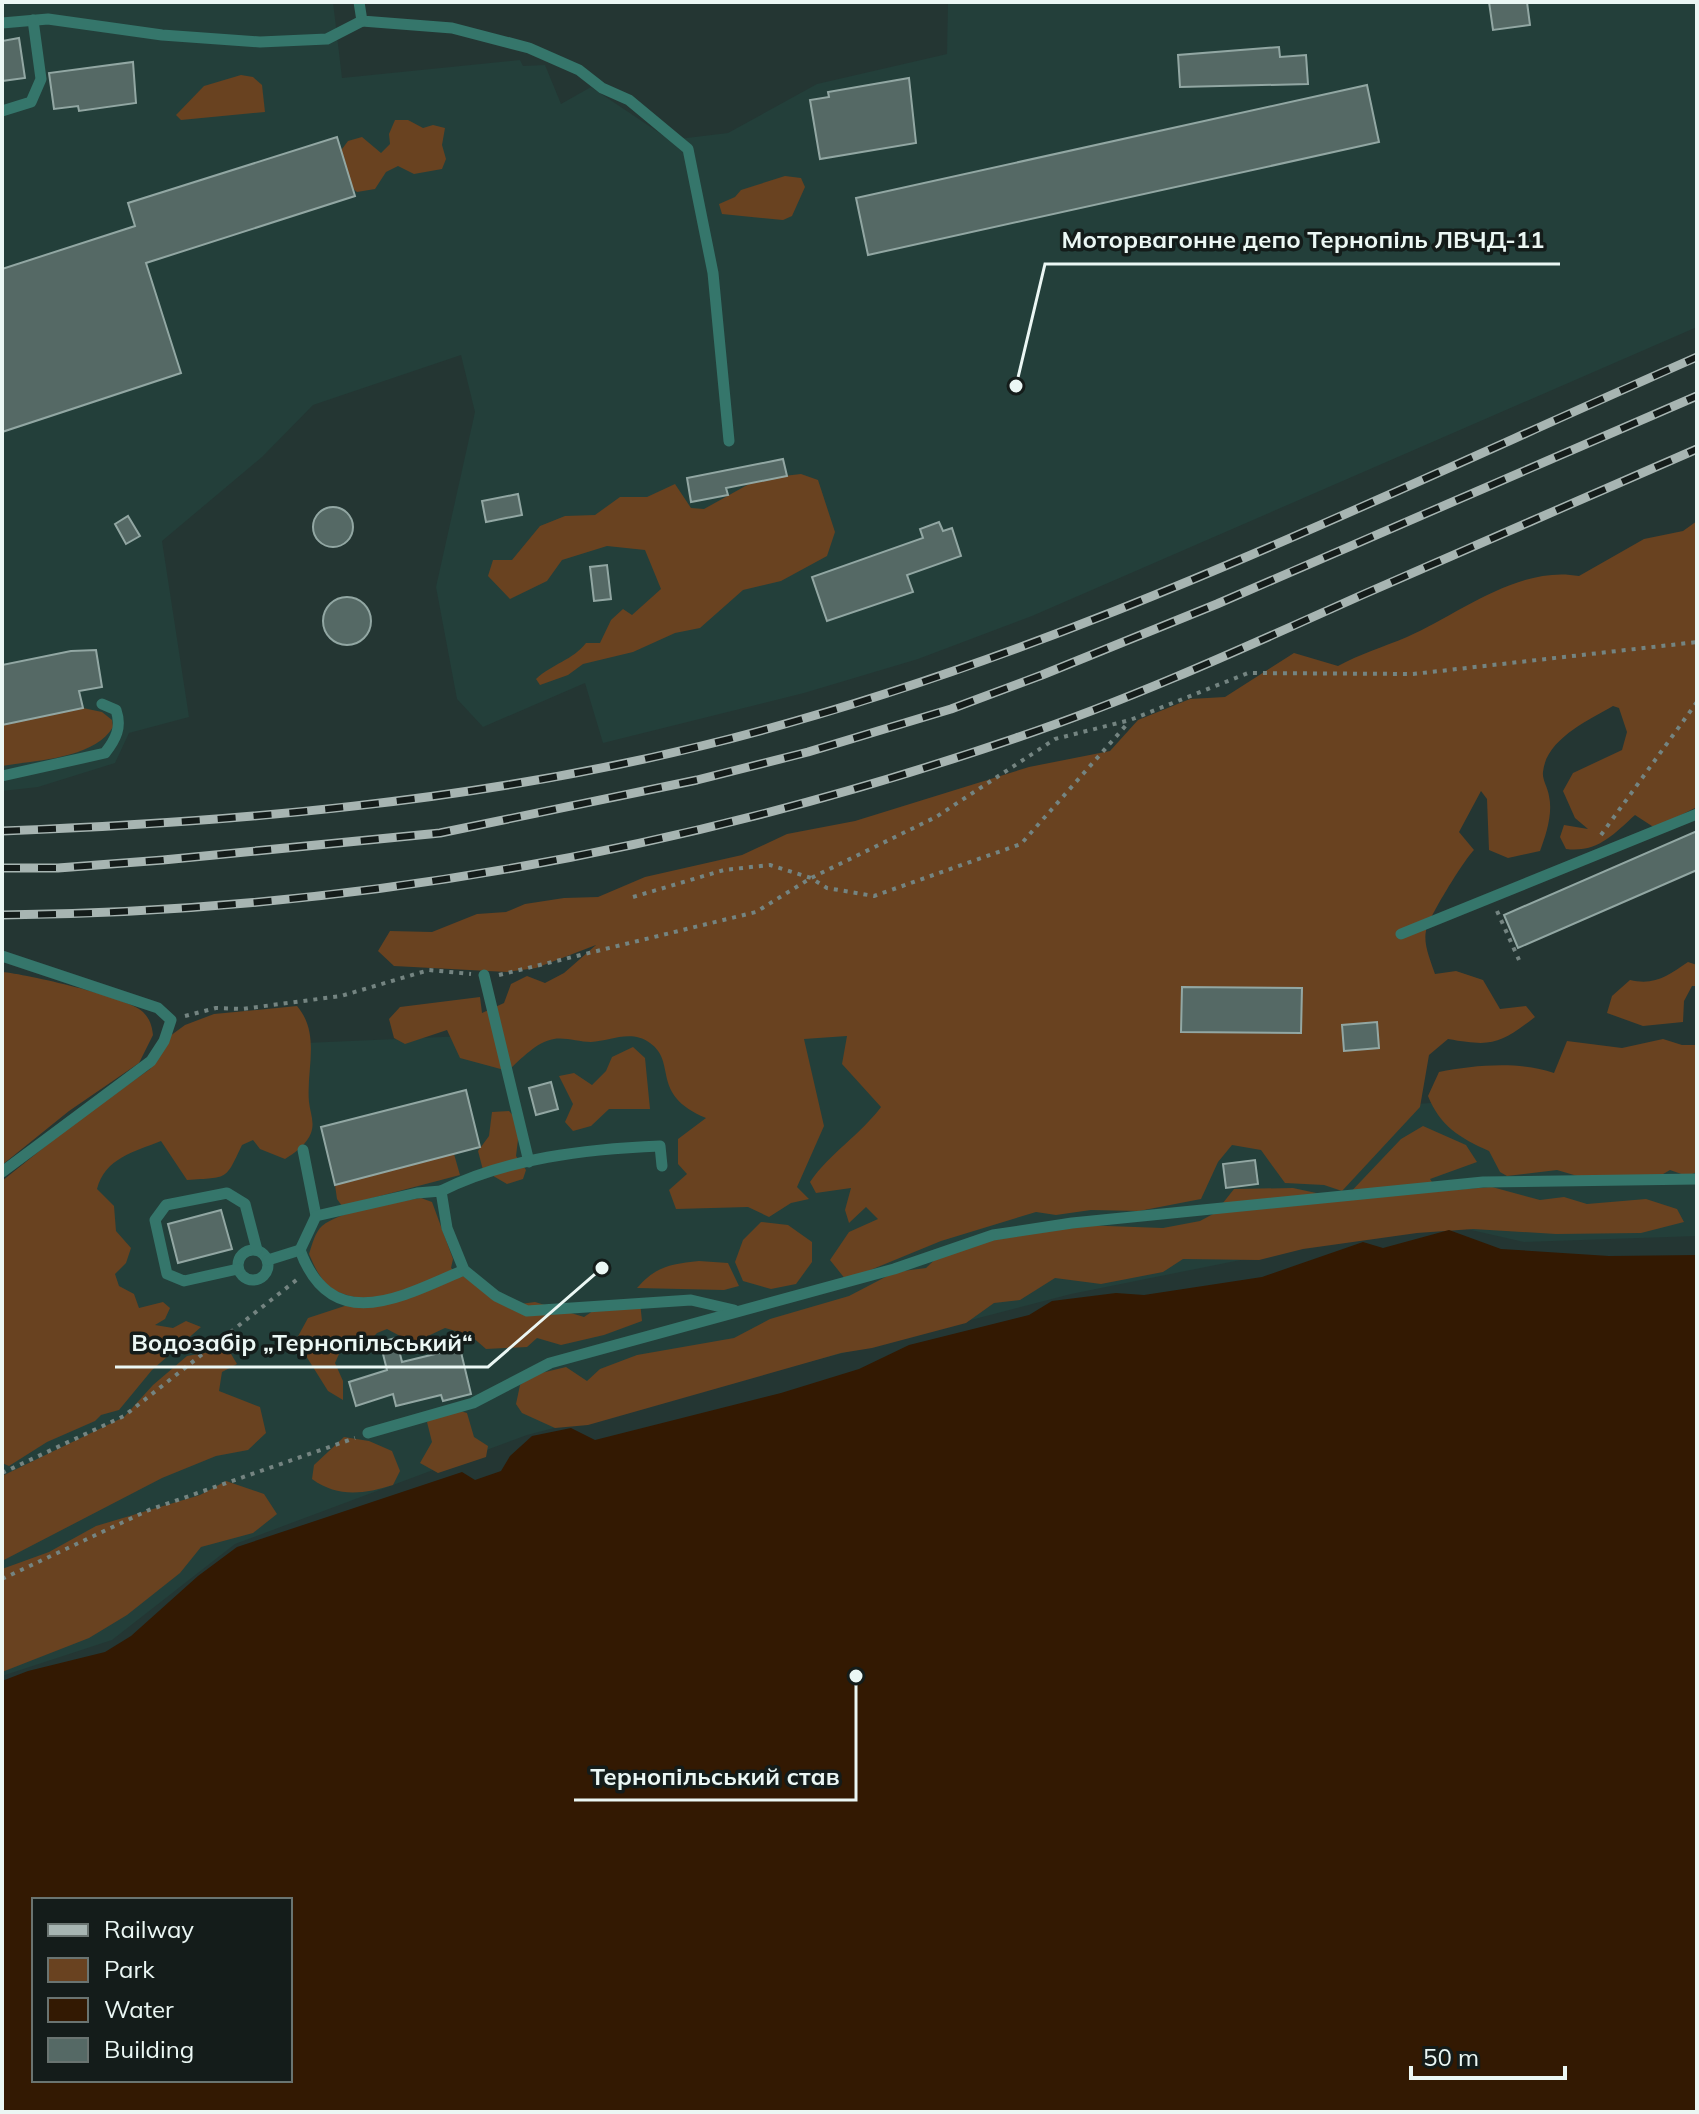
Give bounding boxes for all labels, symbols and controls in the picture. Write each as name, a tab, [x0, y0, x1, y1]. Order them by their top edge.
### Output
callout: Моторвагонне депо Тернопіль ЛВЧД-11	[1045, 216, 1560, 264]
text: Моторвагонне депо Тернопіль ЛВЧД-11	[1062, 224, 1545, 254]
callout: Водозабір „Тернопільський“	[115, 1319, 488, 1367]
text: Водозабір „Тернопільський“	[131, 1327, 473, 1357]
callout: Тернопільський став	[574, 1752, 856, 1800]
text: Тернопільський став	[590, 1761, 840, 1791]
legend	[32, 1898, 292, 2082]
text: Railway	[104, 1914, 194, 1944]
text: Park	[104, 1954, 155, 1984]
text: Water	[104, 1994, 174, 2024]
scale bar	[1411, 2030, 1565, 2080]
text: Building	[104, 2034, 194, 2064]
text: 50 m	[1423, 2042, 1479, 2072]

